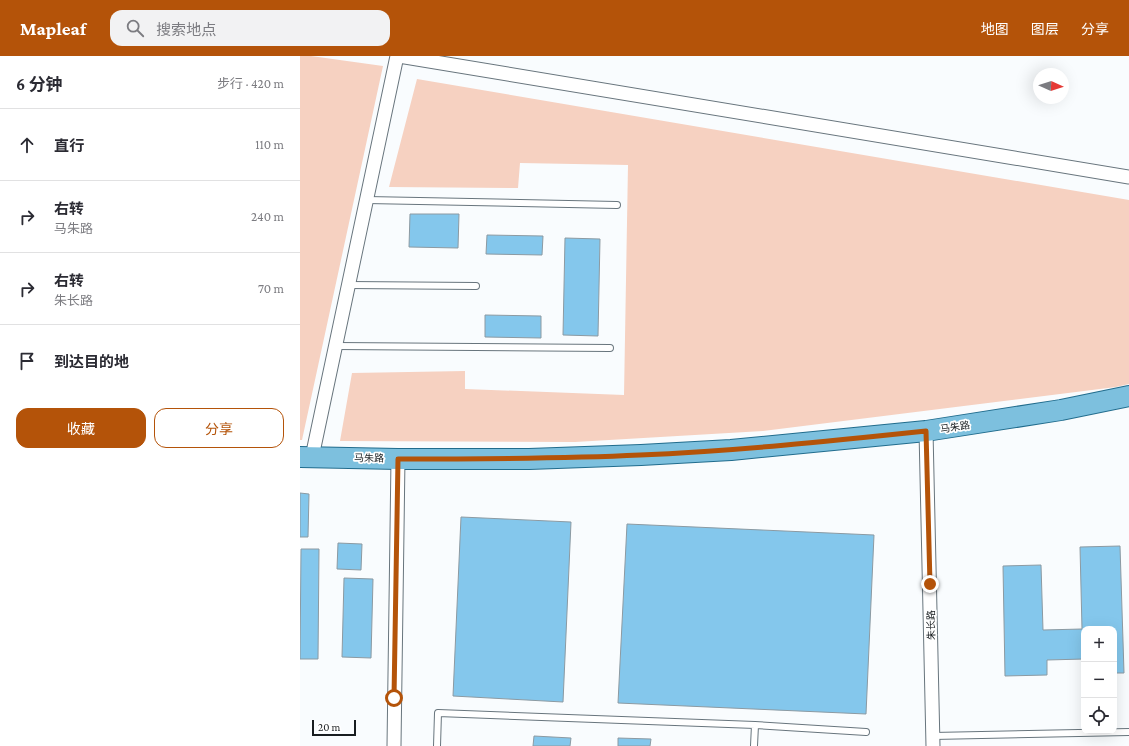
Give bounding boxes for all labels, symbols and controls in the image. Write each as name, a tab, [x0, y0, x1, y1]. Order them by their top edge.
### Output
search box	[110, 10, 390, 46]
icon: search	[124, 17, 146, 39]
text: Mapleaf	[20, 18, 86, 39]
text: 地图	[981, 21, 1009, 37]
text: 图层	[1031, 21, 1059, 37]
text: 分享	[1081, 21, 1109, 37]
text: 搜索地点	[156, 22, 216, 38]
north arrow	[1033, 68, 1069, 104]
text: 6 分钟	[16, 75, 63, 94]
text: 步行 · 420 m	[217, 76, 284, 91]
icon: ahead	[16, 134, 38, 156]
text: 110 m	[255, 137, 284, 152]
text: 直行	[54, 138, 84, 154]
text: 右转	[54, 201, 84, 217]
icon: right	[16, 206, 38, 228]
text: 240 m	[251, 209, 284, 224]
text: 马朱路	[54, 221, 93, 236]
text: 右转	[54, 273, 84, 289]
icon: right	[16, 278, 38, 300]
text: 70 m	[258, 281, 284, 296]
text: 朱长路	[54, 293, 93, 308]
icon: arrive	[16, 350, 38, 372]
text: 到达目的地	[54, 354, 129, 370]
button: 收藏	[16, 408, 146, 448]
button: 分享	[154, 408, 284, 448]
street label: 马朱路	[939, 419, 971, 435]
street label: 马朱路	[354, 452, 384, 464]
route end	[921, 575, 939, 593]
street label: 朱长路	[925, 610, 937, 640]
map controls	[1081, 626, 1117, 734]
button: +	[1081, 626, 1117, 662]
button: −	[1081, 662, 1117, 698]
route start	[385, 689, 403, 707]
button: locate	[1081, 698, 1117, 734]
scale bar	[312, 718, 356, 737]
text: 20 m	[318, 721, 340, 733]

